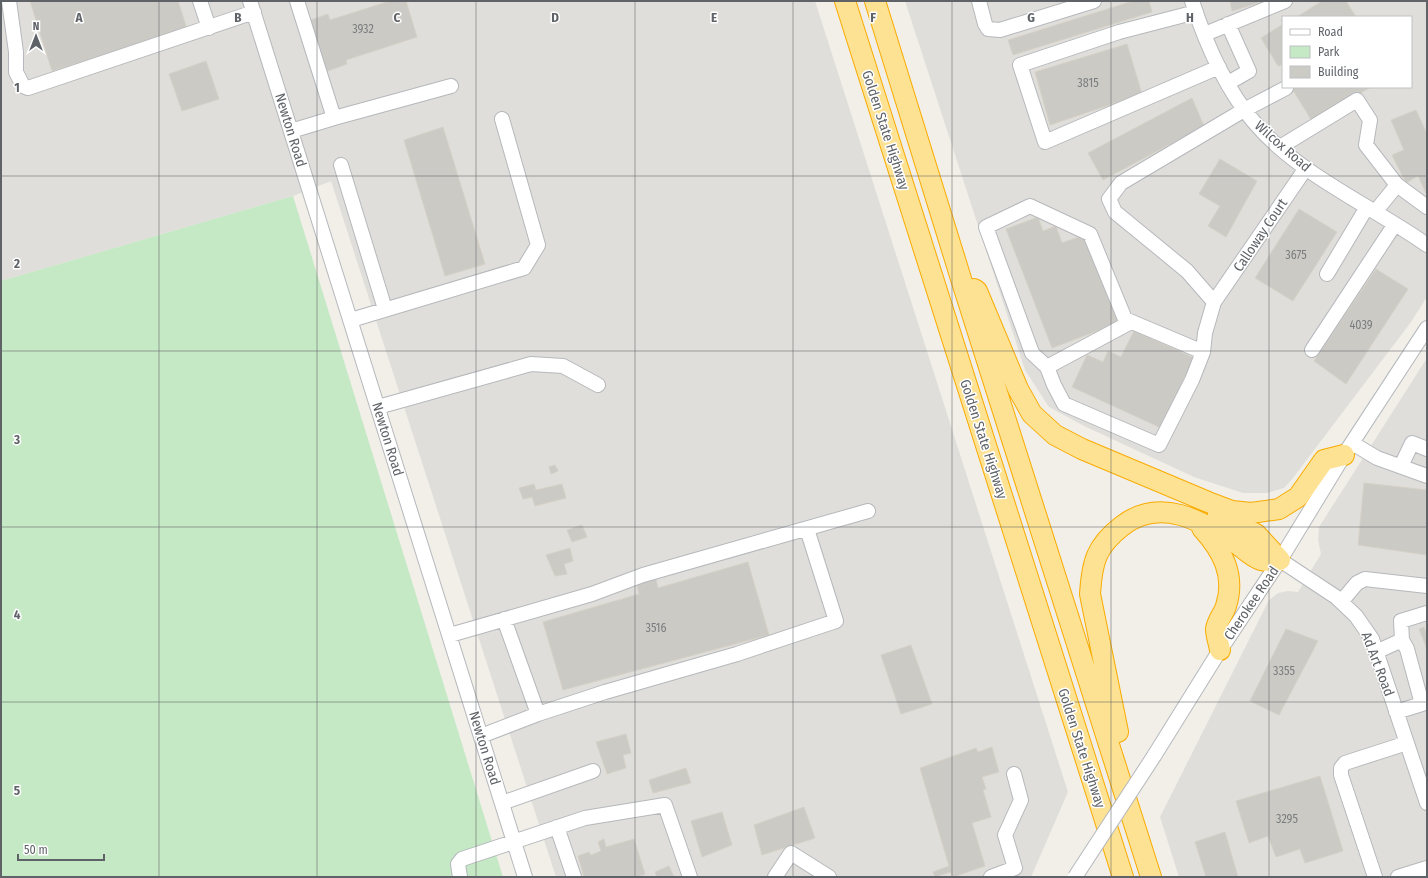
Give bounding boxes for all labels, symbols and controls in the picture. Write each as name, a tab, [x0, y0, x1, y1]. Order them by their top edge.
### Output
text: A	[74, 10, 83, 25]
text: B	[234, 10, 242, 25]
text: C	[394, 10, 401, 25]
text: D	[551, 10, 559, 25]
text: E	[711, 10, 717, 25]
text: F	[870, 10, 876, 25]
text: G	[1027, 10, 1035, 25]
text: H	[1186, 10, 1194, 25]
north arrow	[16, 16, 56, 56]
legend	[1282, 16, 1412, 88]
text: N	[33, 20, 39, 33]
house number: 3932	[352, 22, 374, 36]
text: Road	[1318, 25, 1343, 39]
text: Park	[1318, 45, 1340, 59]
text: Building	[1318, 65, 1359, 79]
street label: Golden State Highway	[858, 68, 913, 193]
house number: 3815	[1077, 76, 1099, 90]
text: 1	[14, 80, 20, 95]
street label: Newton Road	[271, 91, 310, 169]
street label: Wilcox Road	[1251, 117, 1314, 175]
street label: Calloway Court	[1230, 195, 1291, 275]
house number: 3675	[1285, 248, 1307, 262]
text: 2	[13, 256, 20, 271]
house number: 4039	[1349, 318, 1373, 332]
street label: Golden State Highway	[956, 377, 1011, 502]
street label: Newton Road	[368, 400, 407, 478]
text: 3	[13, 432, 20, 447]
street label: Cherokee Road	[1220, 563, 1282, 644]
text: 4	[14, 607, 21, 622]
house number: 3516	[646, 621, 667, 635]
street label: Ad Art Road	[1358, 630, 1398, 699]
house number: 3355	[1273, 664, 1295, 678]
street label: Golden State Highway	[1054, 686, 1109, 811]
street label: Newton Road	[465, 709, 504, 787]
text: 5	[14, 783, 20, 798]
house number: 3295	[1276, 812, 1298, 826]
scale bar	[18, 836, 104, 862]
text: 50 m	[24, 843, 48, 857]

